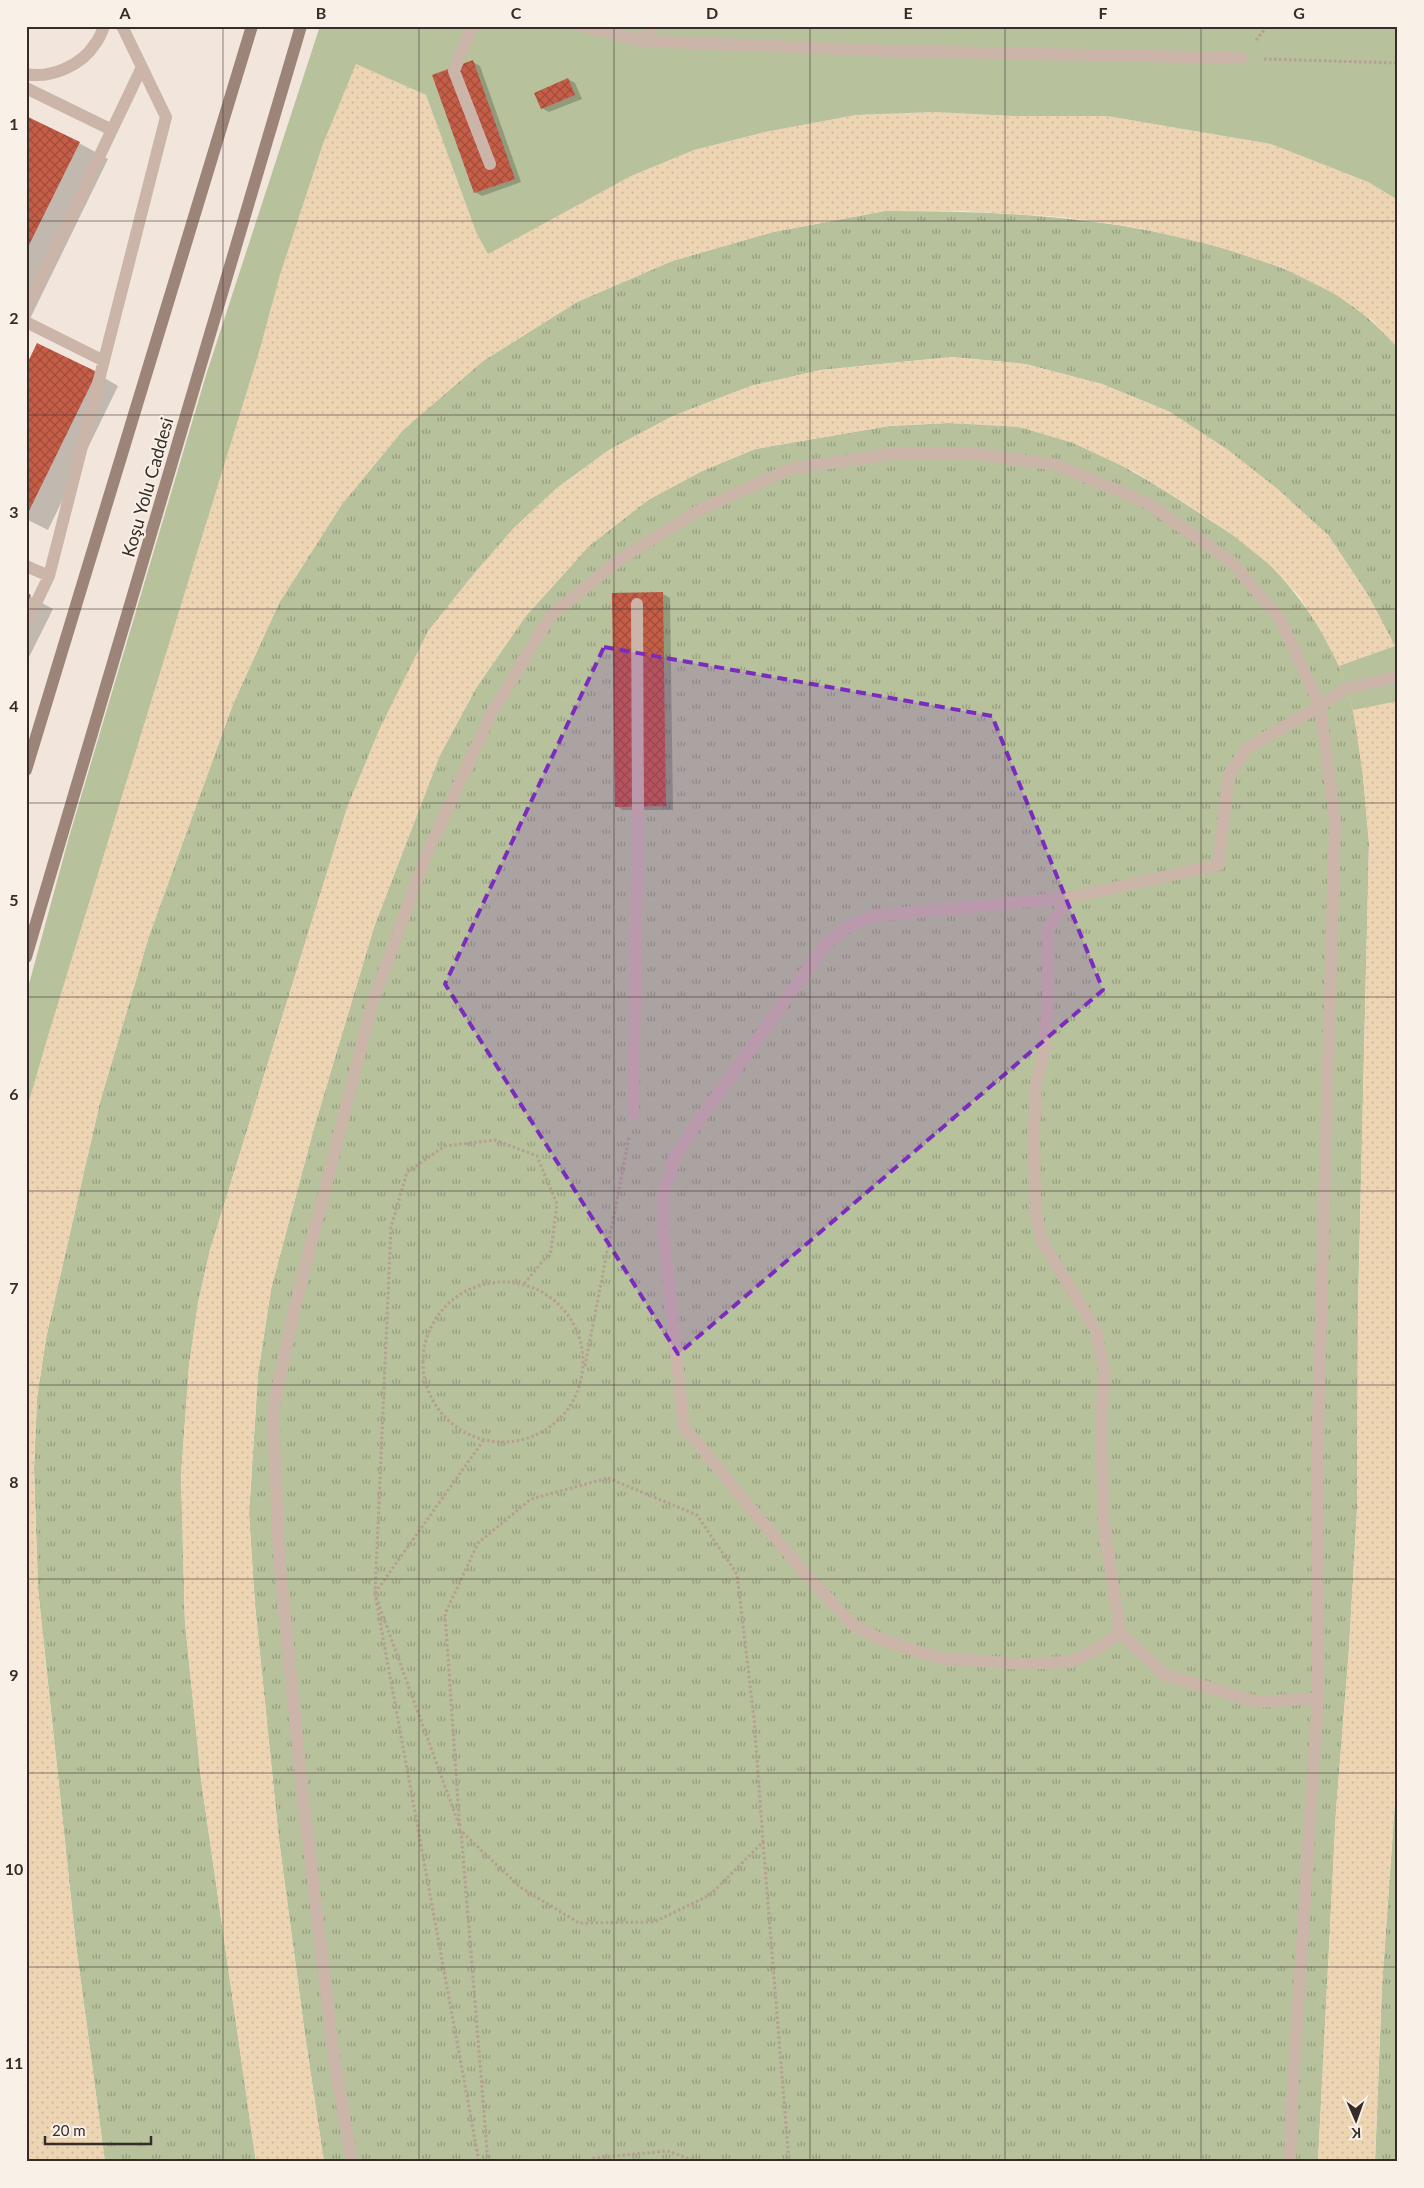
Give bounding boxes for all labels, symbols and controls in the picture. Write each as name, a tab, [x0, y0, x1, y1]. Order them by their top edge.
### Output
text: A	[118, 3, 131, 22]
text: B	[316, 3, 326, 22]
text: C	[511, 3, 522, 22]
text: D	[706, 3, 718, 22]
text: E	[903, 3, 913, 22]
text: F	[1098, 3, 1108, 22]
text: G	[1293, 3, 1305, 22]
text: 1	[9, 114, 19, 133]
text: 2	[9, 308, 19, 327]
street label: Koşu Yolu Caddesi	[117, 415, 177, 559]
text: 3	[9, 502, 19, 521]
text: 4	[9, 696, 19, 715]
text: 5	[9, 890, 19, 909]
text: 6	[9, 1084, 19, 1103]
text: 7	[9, 1278, 19, 1297]
text: 8	[9, 1472, 19, 1491]
text: 9	[9, 1665, 19, 1684]
text: 10	[5, 1859, 23, 1878]
text: 11	[5, 2053, 23, 2072]
north arrow	[1332, 2096, 1382, 2146]
scale bar	[45, 2113, 151, 2145]
text: 20 m	[52, 2121, 86, 2139]
text: K	[1351, 2125, 1362, 2142]

